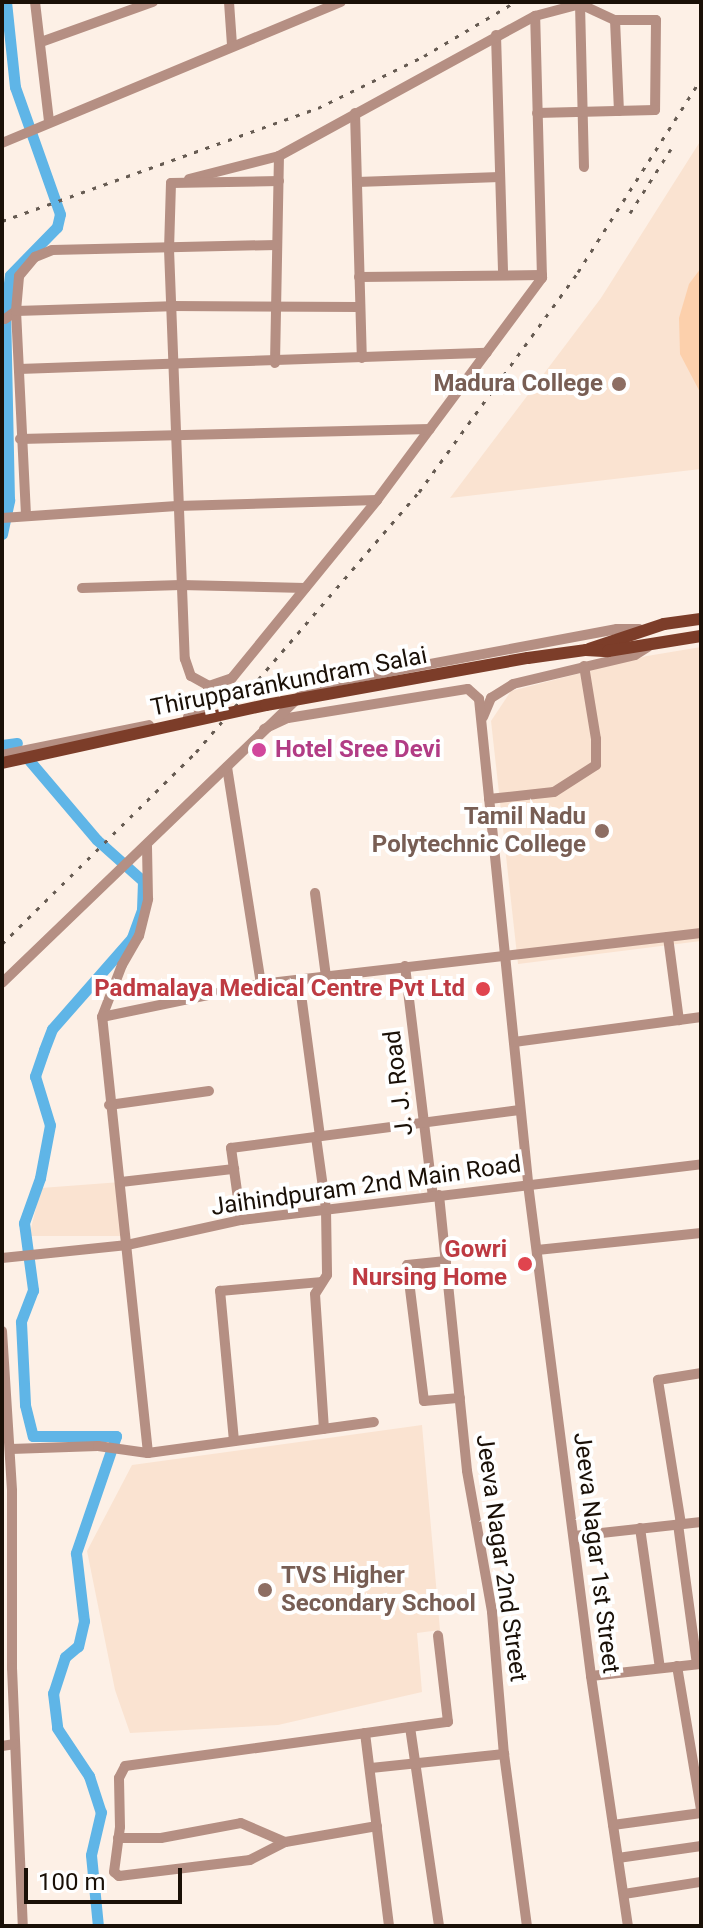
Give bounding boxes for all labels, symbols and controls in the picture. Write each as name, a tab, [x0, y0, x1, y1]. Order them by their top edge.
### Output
place label: Madura College	[433, 370, 603, 398]
marker: Madura College	[610, 375, 628, 393]
street label: Thirupparankundram Salai	[149, 641, 429, 723]
place label: Hotel Sree Devi	[275, 736, 441, 764]
marker: Hotel Sree Devi	[250, 741, 268, 759]
place label: Tamil Nadu Polytechnic College	[372, 803, 586, 859]
marker: Tamil Nadu Polytechnic College	[593, 822, 611, 840]
place label: Padmalaya Medical Centre Pvt Ltd	[94, 975, 465, 1003]
marker: Padmalaya Medical Centre Pvt Ltd	[472, 978, 494, 1000]
street label: J. J. Road	[378, 1029, 420, 1137]
street label: Jaihindpuram 2nd Main Road	[209, 1150, 523, 1222]
place label: Gowri Nursing Home	[352, 1236, 507, 1292]
marker: Gowri Nursing Home	[514, 1253, 536, 1275]
street label: Jeeva Nagar 1st Street	[567, 1431, 625, 1675]
street label: Jeeva Nagar 2nd Street	[469, 1433, 533, 1683]
place label: TVS Higher Secondary School	[281, 1562, 476, 1618]
marker: TVS Higher Secondary School	[256, 1581, 274, 1599]
scale bar	[28, 1852, 186, 1902]
text: 100 m	[38, 1868, 105, 1896]

